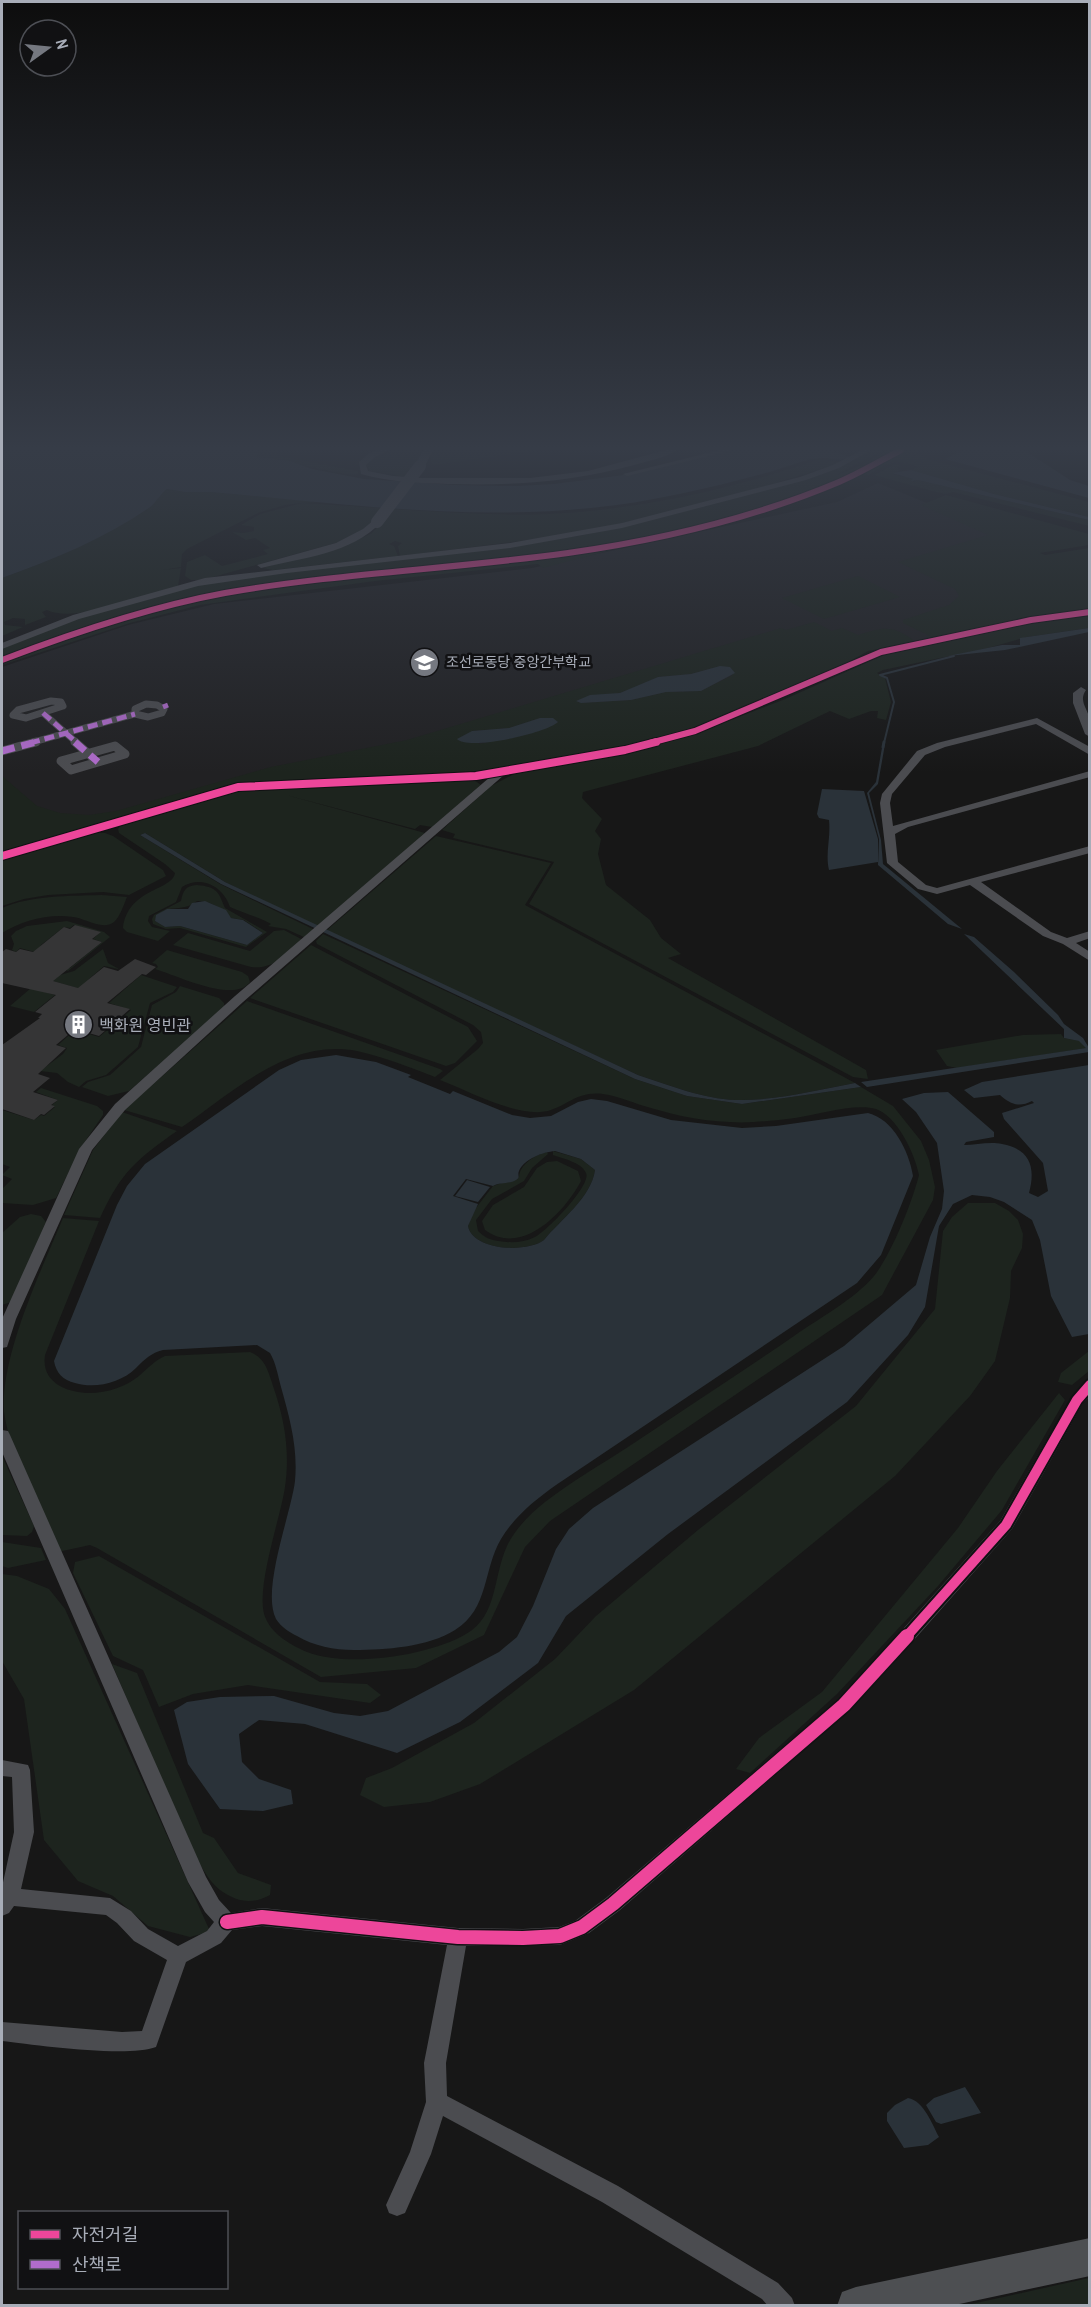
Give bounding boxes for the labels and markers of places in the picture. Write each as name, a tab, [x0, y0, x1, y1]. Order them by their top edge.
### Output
school or university icon: 조선로동당 중앙간부학교	[409, 646, 441, 678]
place label: 조선로동당 중앙간부학교	[446, 653, 591, 671]
building icon: 백화원 영빈관	[62, 1009, 94, 1041]
place label: 백화원 영빈관	[99, 1014, 191, 1036]

